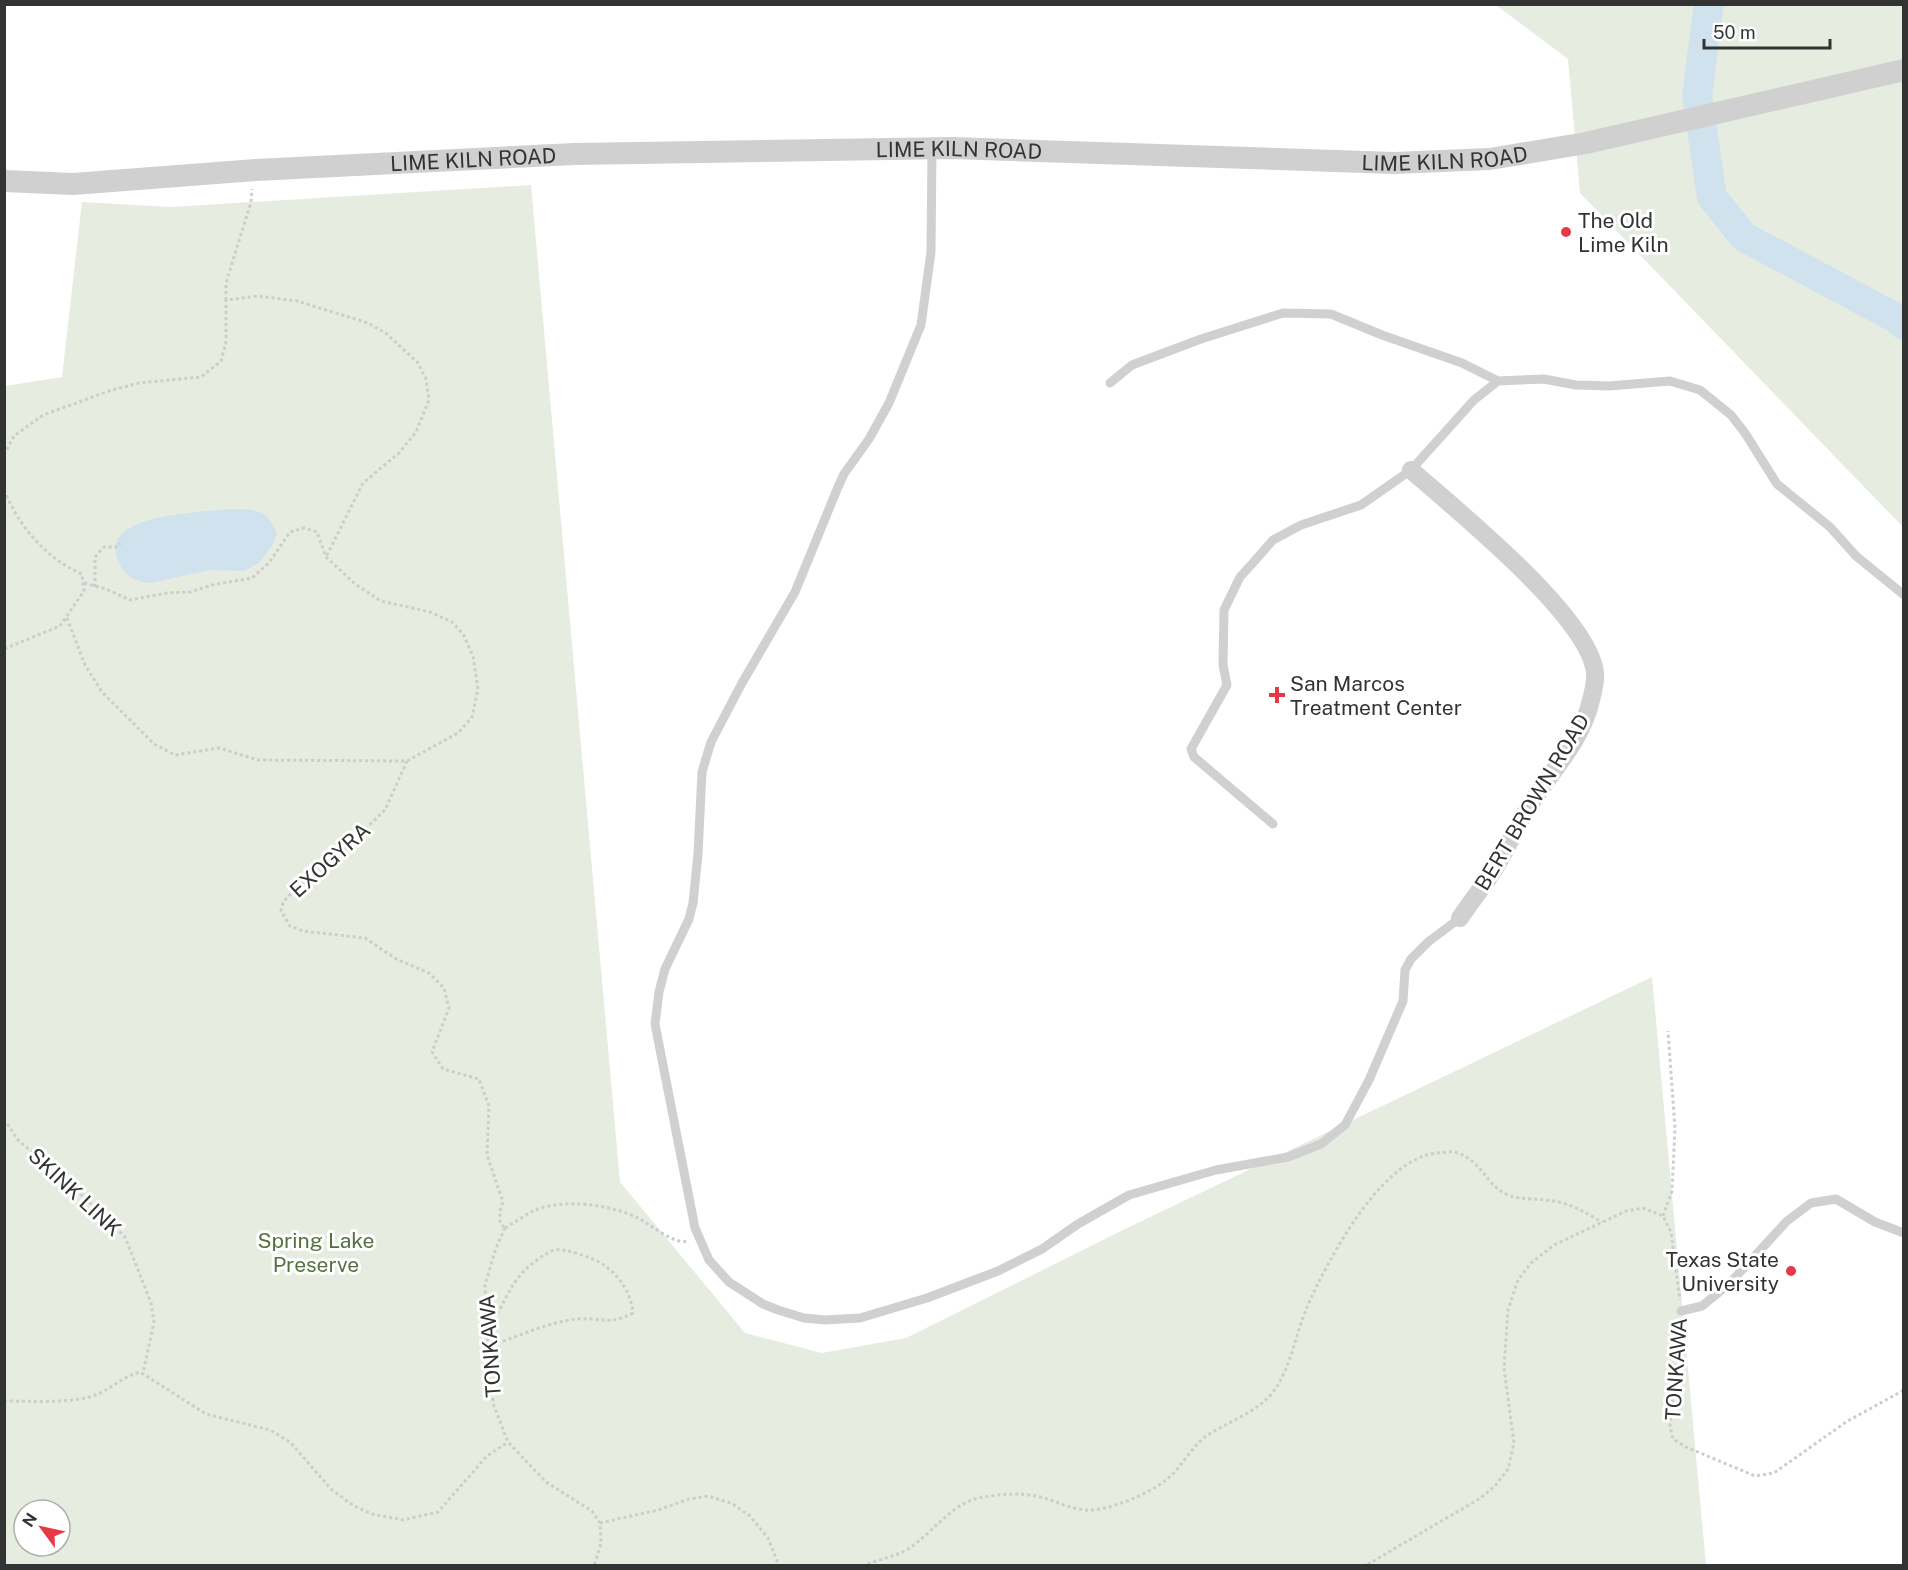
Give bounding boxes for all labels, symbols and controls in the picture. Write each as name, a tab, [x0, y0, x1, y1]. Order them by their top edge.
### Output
scale bar	[1704, 12, 1830, 50]
text: 50 m	[1713, 22, 1756, 43]
street label: LIME KILN ROAD	[876, 135, 1043, 164]
street label: LIME KILN ROAD	[1361, 140, 1529, 176]
street label: LIME KILN ROAD	[389, 142, 557, 176]
place label: The Old Lime Kiln	[1578, 208, 1669, 257]
marker: The Old Lime Kiln	[1559, 225, 1573, 239]
place label: San Marcos Treatment Center	[1290, 671, 1462, 720]
marker: San Marcos Treatment Center	[1268, 686, 1286, 704]
street label: BERT BROWN ROAD	[1469, 709, 1595, 895]
street label: EXOGYRA	[285, 817, 375, 903]
street label: SKINK LINK	[23, 1143, 127, 1241]
park label: Spring Lake Preserve	[257, 1228, 375, 1277]
place label: Texas State University	[1666, 1247, 1779, 1296]
marker: Texas State University	[1784, 1264, 1798, 1278]
street label: TONKAWA	[474, 1294, 506, 1398]
street label: TONKAWA	[1660, 1317, 1692, 1421]
north arrow	[12, 1498, 72, 1558]
text: N	[18, 1510, 41, 1531]

